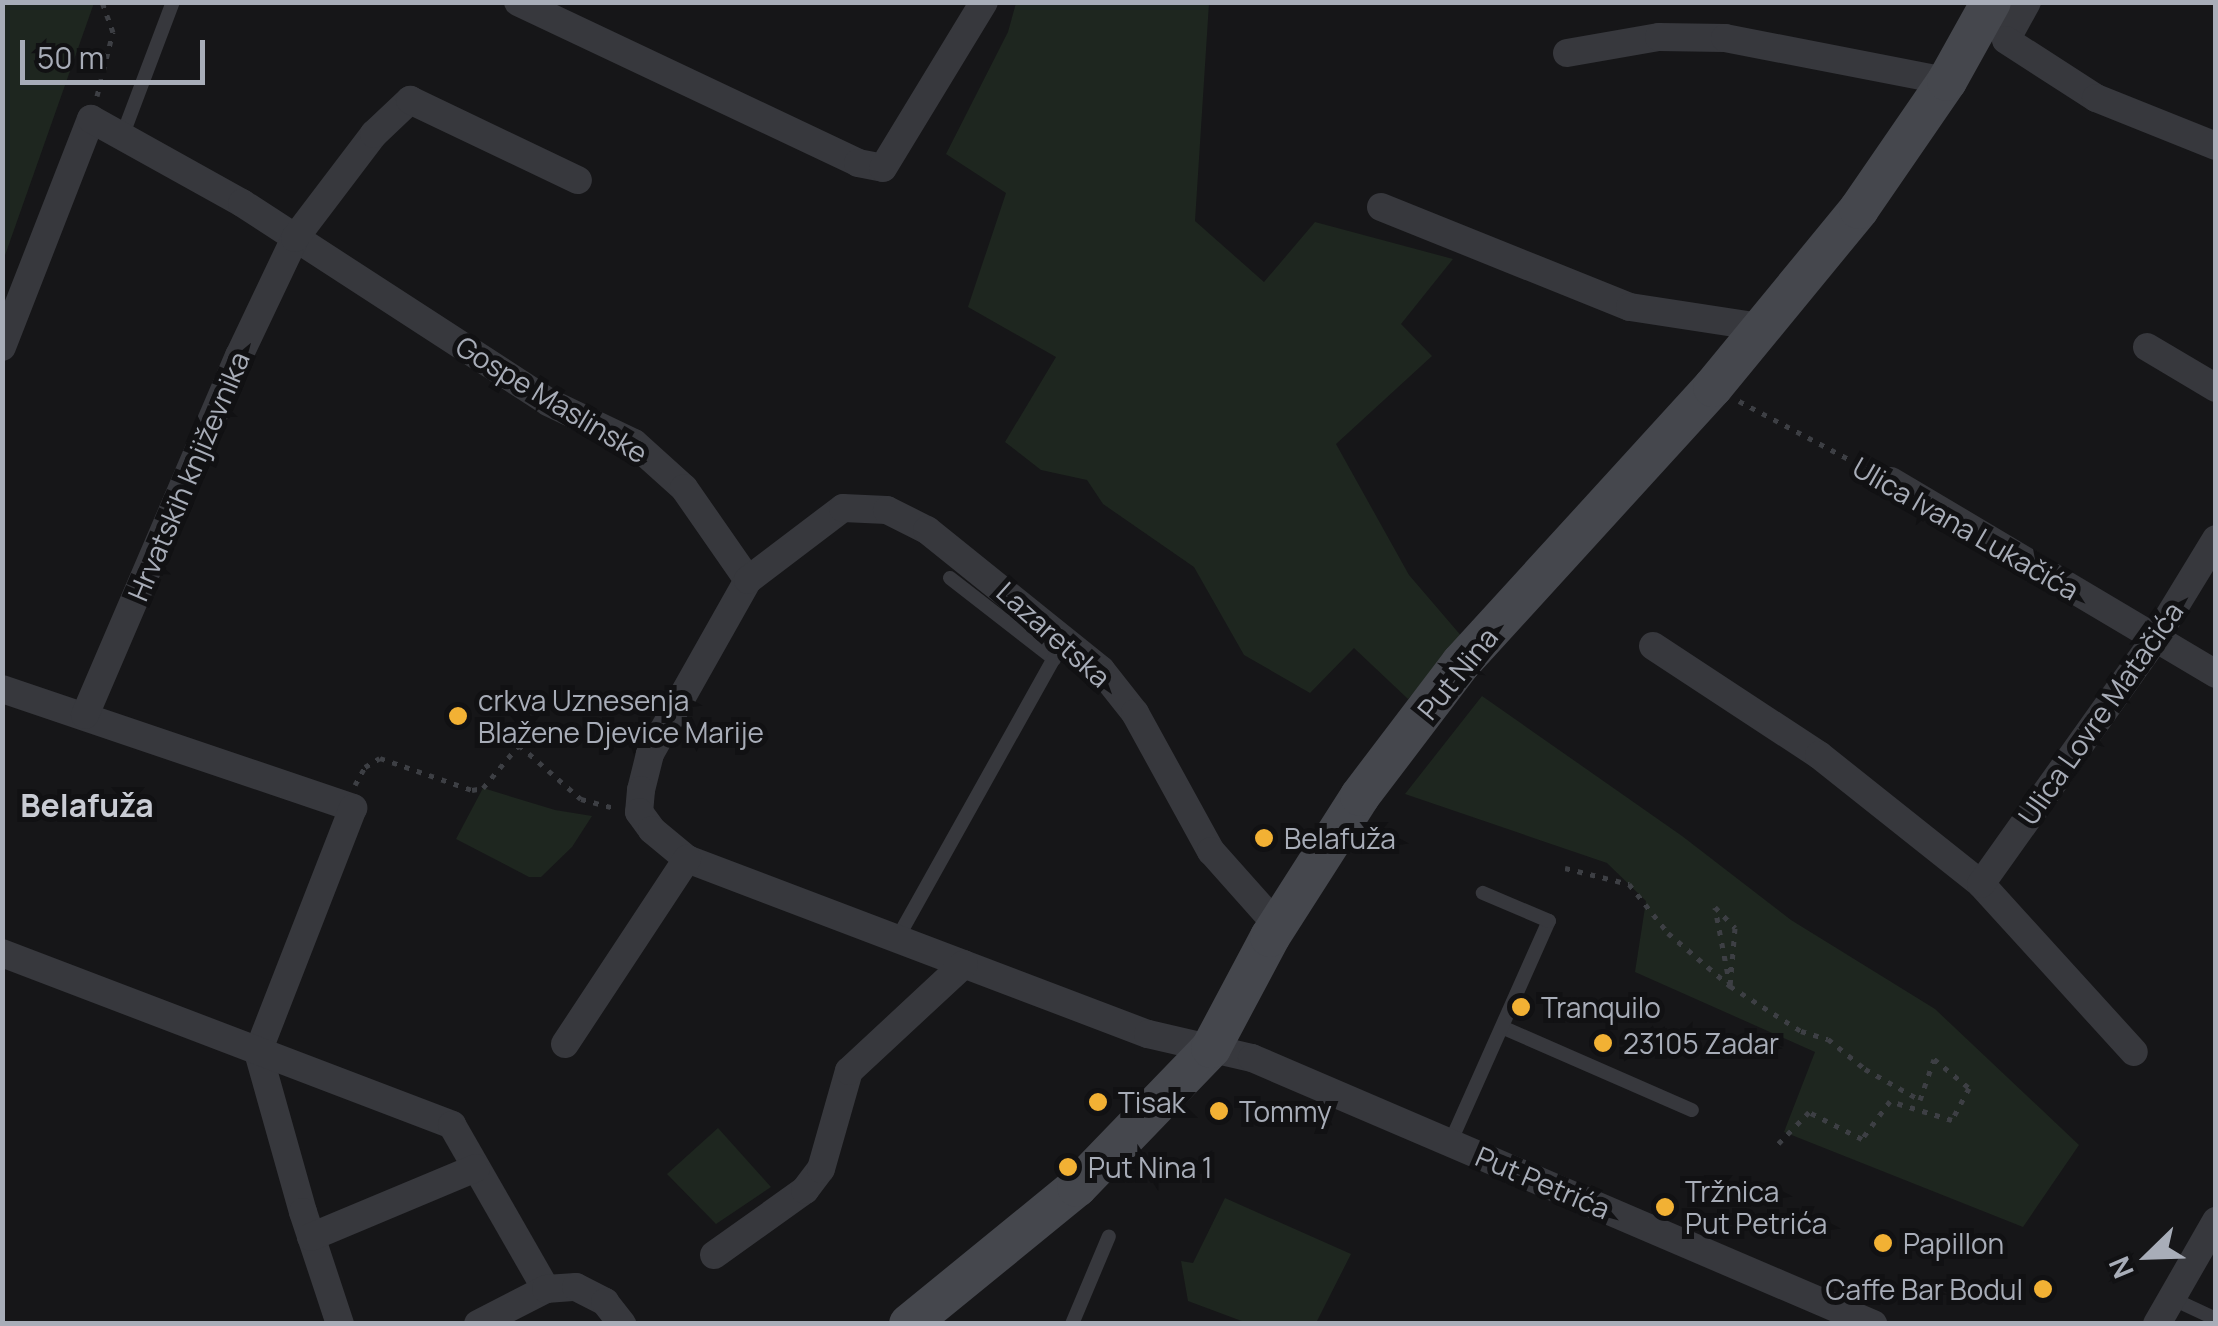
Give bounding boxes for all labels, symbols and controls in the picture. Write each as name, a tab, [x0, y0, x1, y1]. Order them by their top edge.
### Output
scale bar	[25, 20, 210, 82]
text: 50 m	[37, 37, 104, 78]
street label: Gospe Maslinske	[450, 329, 654, 469]
street label: Hrvatskih književnika	[120, 346, 256, 606]
street label: Ulica Ivana Lukačića	[1847, 450, 2085, 606]
street label: Lazaretska	[990, 574, 1118, 694]
street label: Ulica Lovre Matačića	[2011, 595, 2189, 831]
street label: Put Nina	[1410, 620, 1504, 726]
place label: crkva Uznesenja Blažene Djevice Marije	[478, 683, 764, 749]
marker: crkva Uznesenja Blažene Djevice Marije	[447, 705, 469, 727]
district label: Belafuža	[20, 786, 154, 824]
place label: Belafuža	[1284, 821, 1396, 855]
marker: Belafuža	[1253, 827, 1275, 849]
place label: Tranquilo	[1541, 990, 1661, 1024]
marker: Tranquilo	[1510, 996, 1532, 1018]
place label: 23105 Zadar	[1623, 1026, 1779, 1060]
marker: 23105 Zadar	[1592, 1032, 1614, 1054]
place label: Tisak	[1118, 1085, 1185, 1119]
marker: Tisak	[1087, 1091, 1109, 1113]
place label: Tommy	[1239, 1094, 1332, 1128]
marker: Tommy	[1208, 1100, 1230, 1122]
street label: Put Petrića	[1471, 1139, 1615, 1225]
place label: Put Nina 1	[1088, 1150, 1213, 1184]
marker: Put Nina 1	[1057, 1156, 1079, 1178]
place label: Tržnica Put Petrića	[1685, 1174, 1827, 1240]
marker: Tržnica Put Petrića	[1654, 1196, 1676, 1218]
north arrow	[2098, 1206, 2198, 1306]
place label: Papillon	[1903, 1226, 2004, 1260]
marker: Papillon	[1872, 1232, 1894, 1254]
text: N	[2099, 1251, 2142, 1284]
place label: Caffe Bar Bodul	[1826, 1272, 2023, 1306]
marker: Caffe Bar Bodul	[2032, 1278, 2054, 1300]

